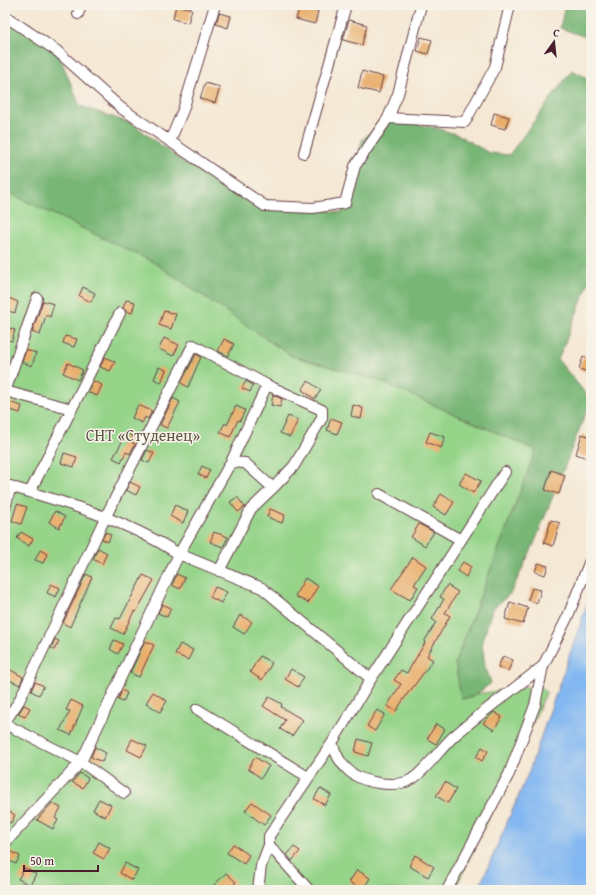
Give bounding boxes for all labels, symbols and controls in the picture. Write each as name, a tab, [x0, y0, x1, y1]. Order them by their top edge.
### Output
north arrow	[534, 22, 574, 62]
text: С	[552, 24, 562, 41]
park label: СНТ «Студенец»	[86, 423, 200, 447]
scale bar	[24, 847, 98, 873]
text: 50 m	[30, 852, 54, 869]

